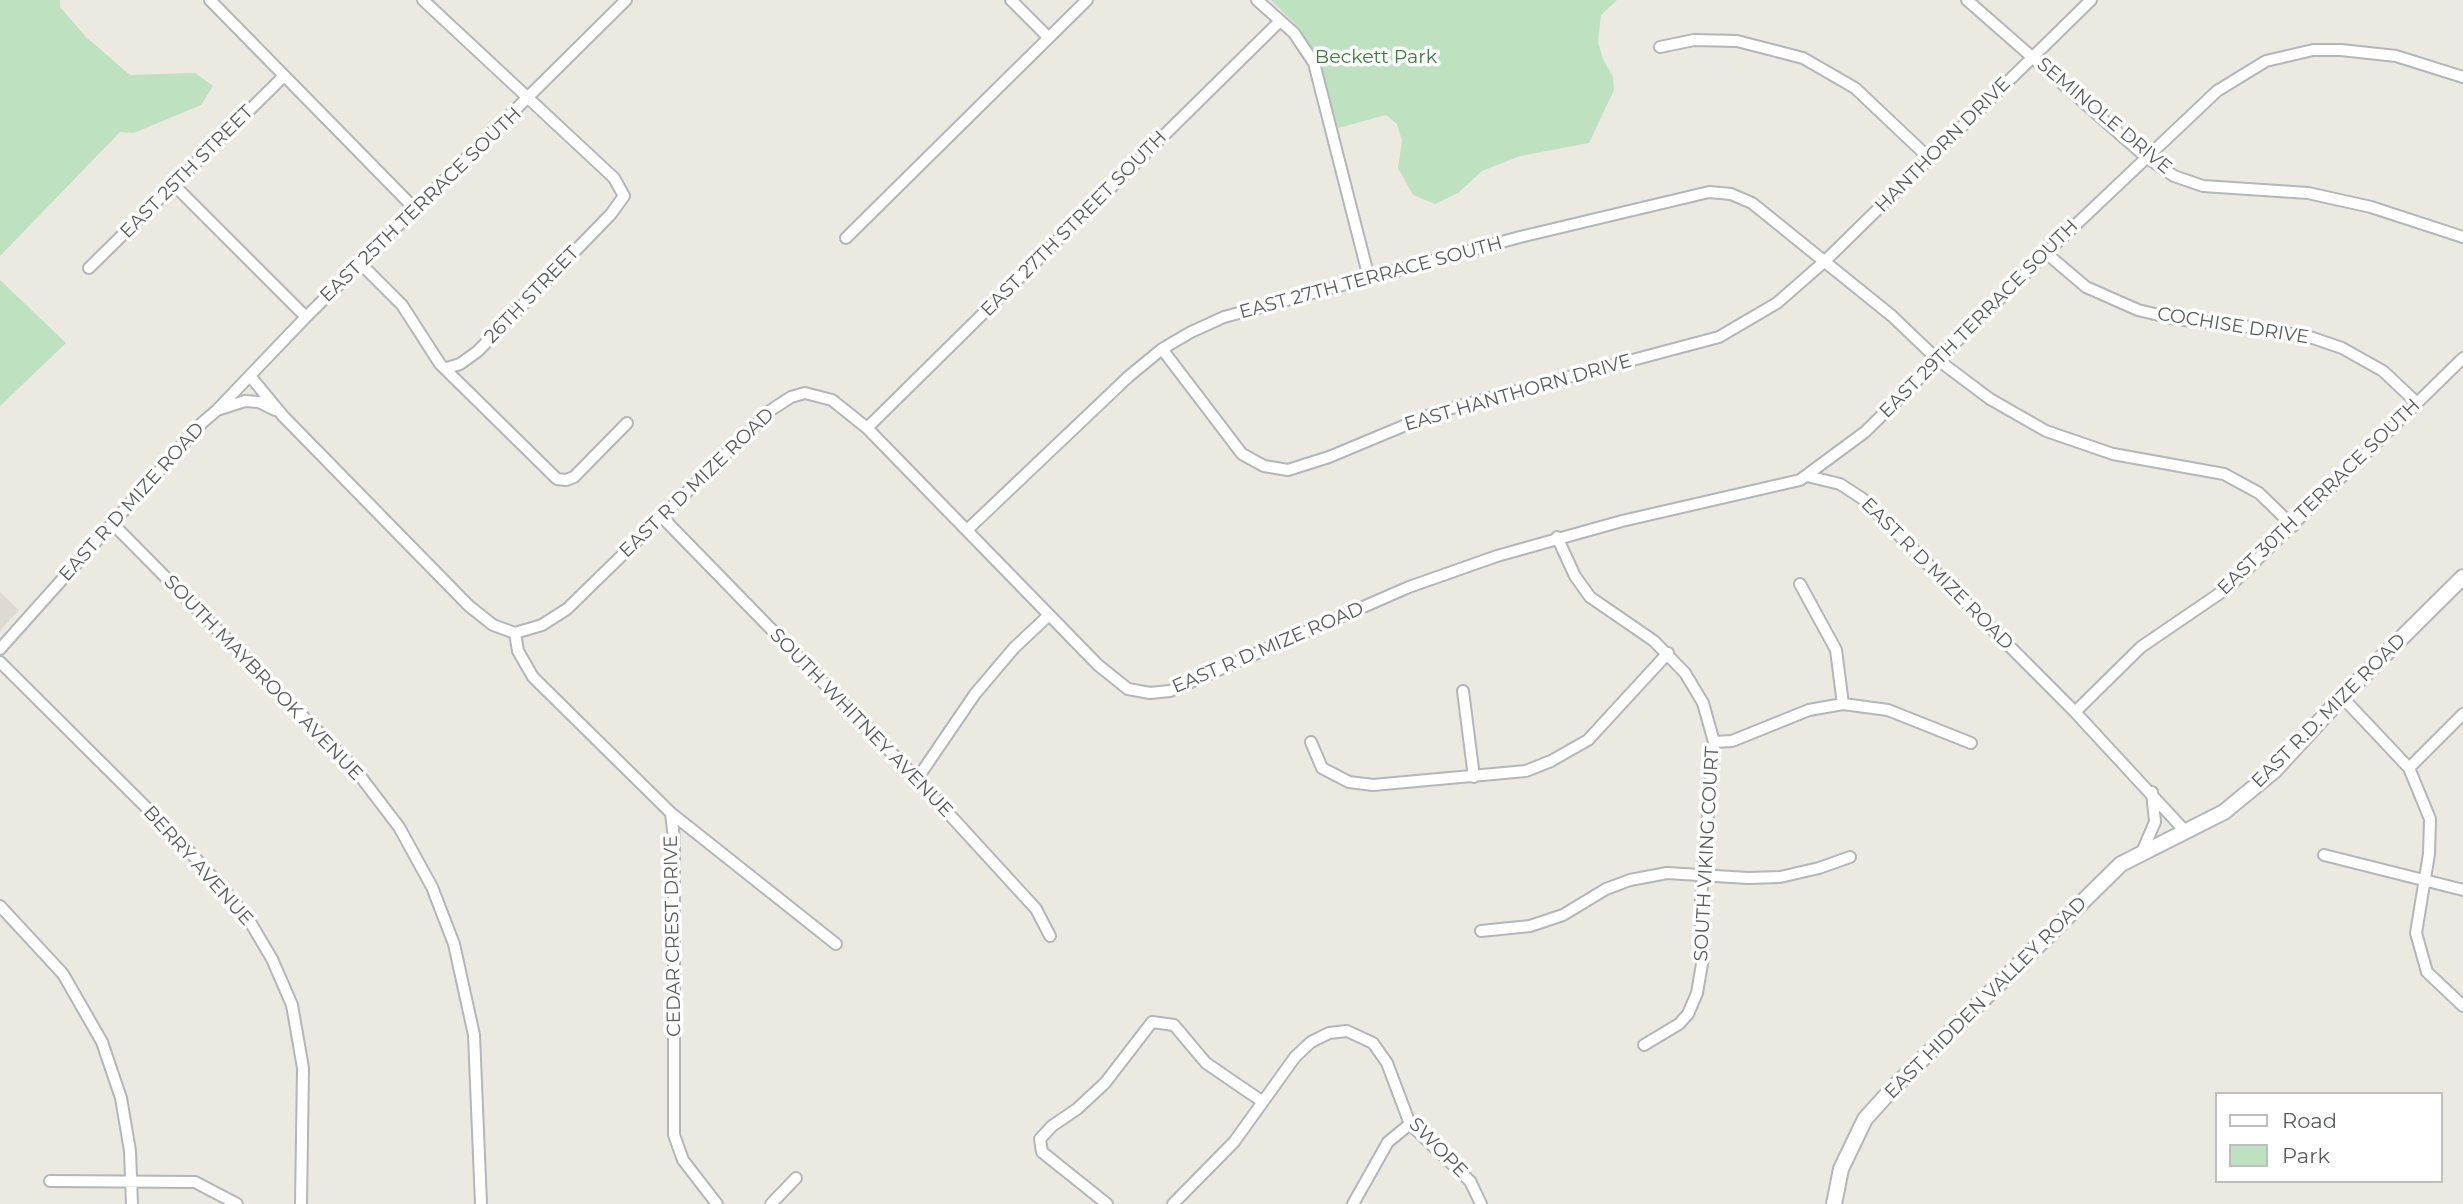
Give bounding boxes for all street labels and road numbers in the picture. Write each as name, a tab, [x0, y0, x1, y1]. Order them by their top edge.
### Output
street label: SEMINOLE DRIVE	[2032, 53, 2176, 179]
street label: HANTHORN DRIVE	[1871, 73, 2015, 217]
street label: EAST 25TH STREET	[116, 101, 258, 243]
street label: EAST 25TH TERRACE SOUTH	[316, 103, 526, 307]
street label: EAST 27TH STREET SOUTH	[976, 126, 1172, 322]
street label: EAST 29TH TERRACE SOUTH	[1875, 215, 2083, 423]
street label: EAST 27TH TERRACE SOUTH	[1237, 232, 1505, 324]
street label: 26TH STREET	[480, 242, 584, 348]
street label: COCHISE DRIVE	[2155, 303, 2311, 349]
street label: EAST HANTHORN DRIVE	[1402, 350, 1634, 436]
street label: EAST 30TH TERRACE SOUTH	[2213, 394, 2425, 600]
street label: EAST R D MIZE ROAD	[615, 403, 779, 563]
street label: EAST R D MIZE ROAD	[55, 418, 209, 586]
street label: EAST R D MIZE ROAD	[1856, 493, 2018, 655]
street label: SOUTH MAYBROOK AVENUE	[159, 571, 367, 785]
street label: EAST R D MIZE ROAD	[1169, 597, 1367, 699]
street label: SOUTH WHITNEY AVENUE	[765, 624, 957, 822]
street label: EAST R.D. MIZE ROAD	[2247, 629, 2411, 793]
street label: SOUTH VIKING COURT	[1690, 746, 1724, 962]
street label: BERRY AVENUE	[138, 801, 258, 931]
street label: CEDAR CREST DRIVE	[660, 835, 686, 1037]
street label: EAST HIDDEN VALLEY ROAD	[1880, 892, 2092, 1104]
street label: SWOPE	[1404, 1113, 1472, 1183]

